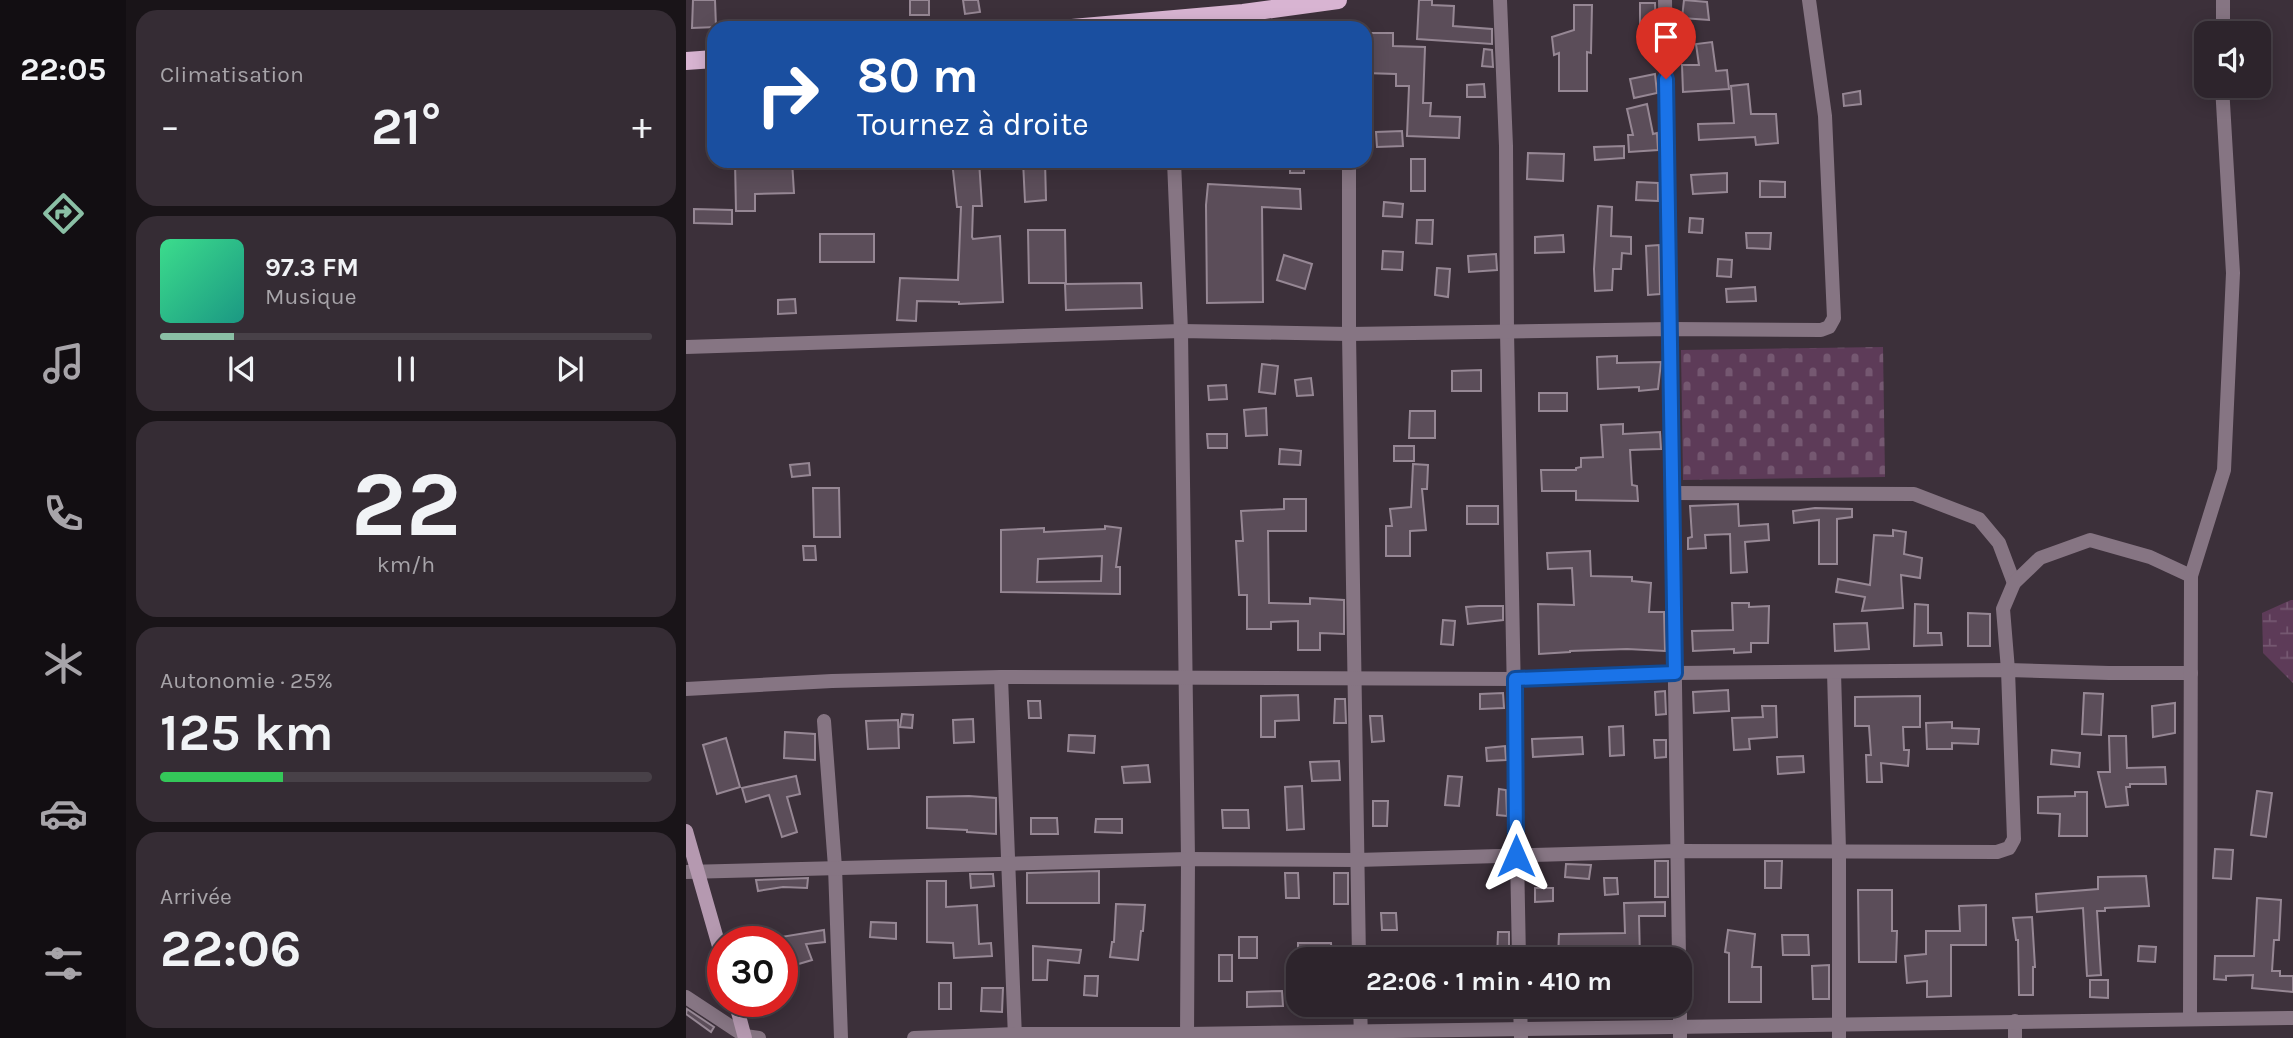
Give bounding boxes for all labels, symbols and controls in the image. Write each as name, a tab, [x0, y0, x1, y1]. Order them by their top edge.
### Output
pin	[1636, 7, 1696, 79]
icon: arrive	[1647, 18, 1685, 56]
map controls	[2194, 21, 2271, 98]
button: sound	[2194, 21, 2271, 98]
text: 80 m	[857, 47, 979, 104]
icon: right	[742, 49, 833, 140]
text: 22:05	[20, 51, 106, 88]
text: Climatisation	[160, 61, 304, 88]
text: 21°	[371, 96, 441, 157]
text: −	[160, 104, 180, 149]
text: +	[632, 104, 652, 149]
text: Tournez à droite	[857, 106, 1089, 143]
icon: directions	[39, 189, 88, 238]
text: 97.3 FM	[265, 252, 359, 283]
text: Musique	[265, 283, 357, 310]
icon: music	[39, 339, 88, 388]
icon: previous	[223, 350, 261, 388]
icon: pause	[387, 350, 425, 388]
icon: next	[551, 350, 589, 388]
text: 22	[351, 452, 461, 558]
icon: phone	[39, 489, 88, 538]
text: km/h	[377, 551, 435, 578]
icon: climate	[39, 639, 88, 688]
text: Autonomie · 25%	[160, 667, 333, 694]
text: 125 km	[160, 702, 334, 763]
icon: car	[39, 789, 88, 838]
position arrow	[1479, 819, 1553, 893]
text: Arrivée	[160, 883, 232, 910]
text: 22:06	[160, 918, 301, 979]
speed limit sign: 30	[707, 926, 798, 1017]
icon: filters	[39, 939, 88, 988]
text: 22:06 · 1 min · 410 m	[1366, 966, 1612, 997]

